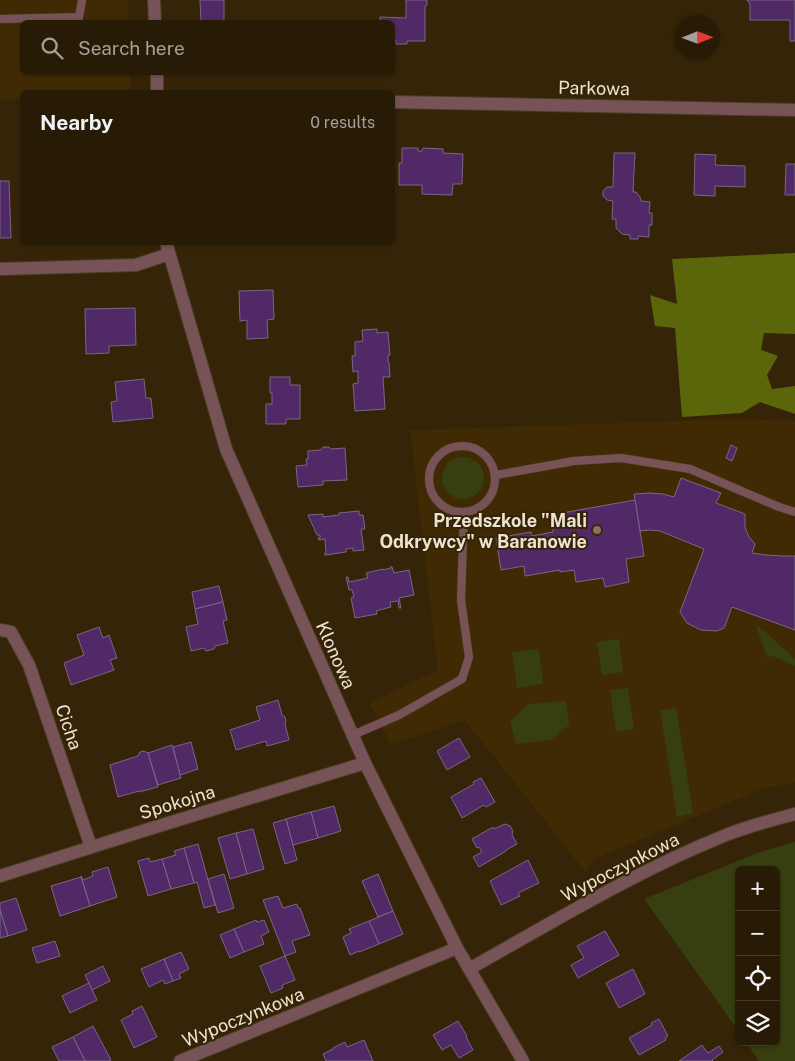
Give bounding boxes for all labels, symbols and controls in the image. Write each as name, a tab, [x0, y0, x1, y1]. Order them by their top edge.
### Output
north arrow	[675, 15, 720, 60]
search box	[20, 20, 395, 75]
icon: search	[38, 34, 66, 62]
text: Search here	[78, 37, 185, 59]
street label: Parkowa	[558, 77, 630, 99]
text: Nearby	[40, 110, 113, 135]
text: 0 results	[310, 113, 375, 132]
place label: Przedszkole "Mali Odkrywcy" w Baranowie	[379, 510, 587, 552]
marker: Przedszkole "Mali Odkrywcy" w Baranowie	[591, 524, 603, 536]
street label: Klonowa	[312, 618, 360, 692]
street label: Cicha	[51, 701, 87, 753]
street label: Spokojna	[137, 781, 217, 823]
street label: Wypoczynkowa	[558, 828, 682, 906]
map controls	[735, 866, 780, 1046]
button: +	[735, 866, 780, 911]
button: −	[735, 911, 780, 956]
button: locate	[735, 956, 780, 1001]
street label: Wypoczynkowa	[179, 983, 307, 1051]
button: layers	[735, 1001, 780, 1046]

